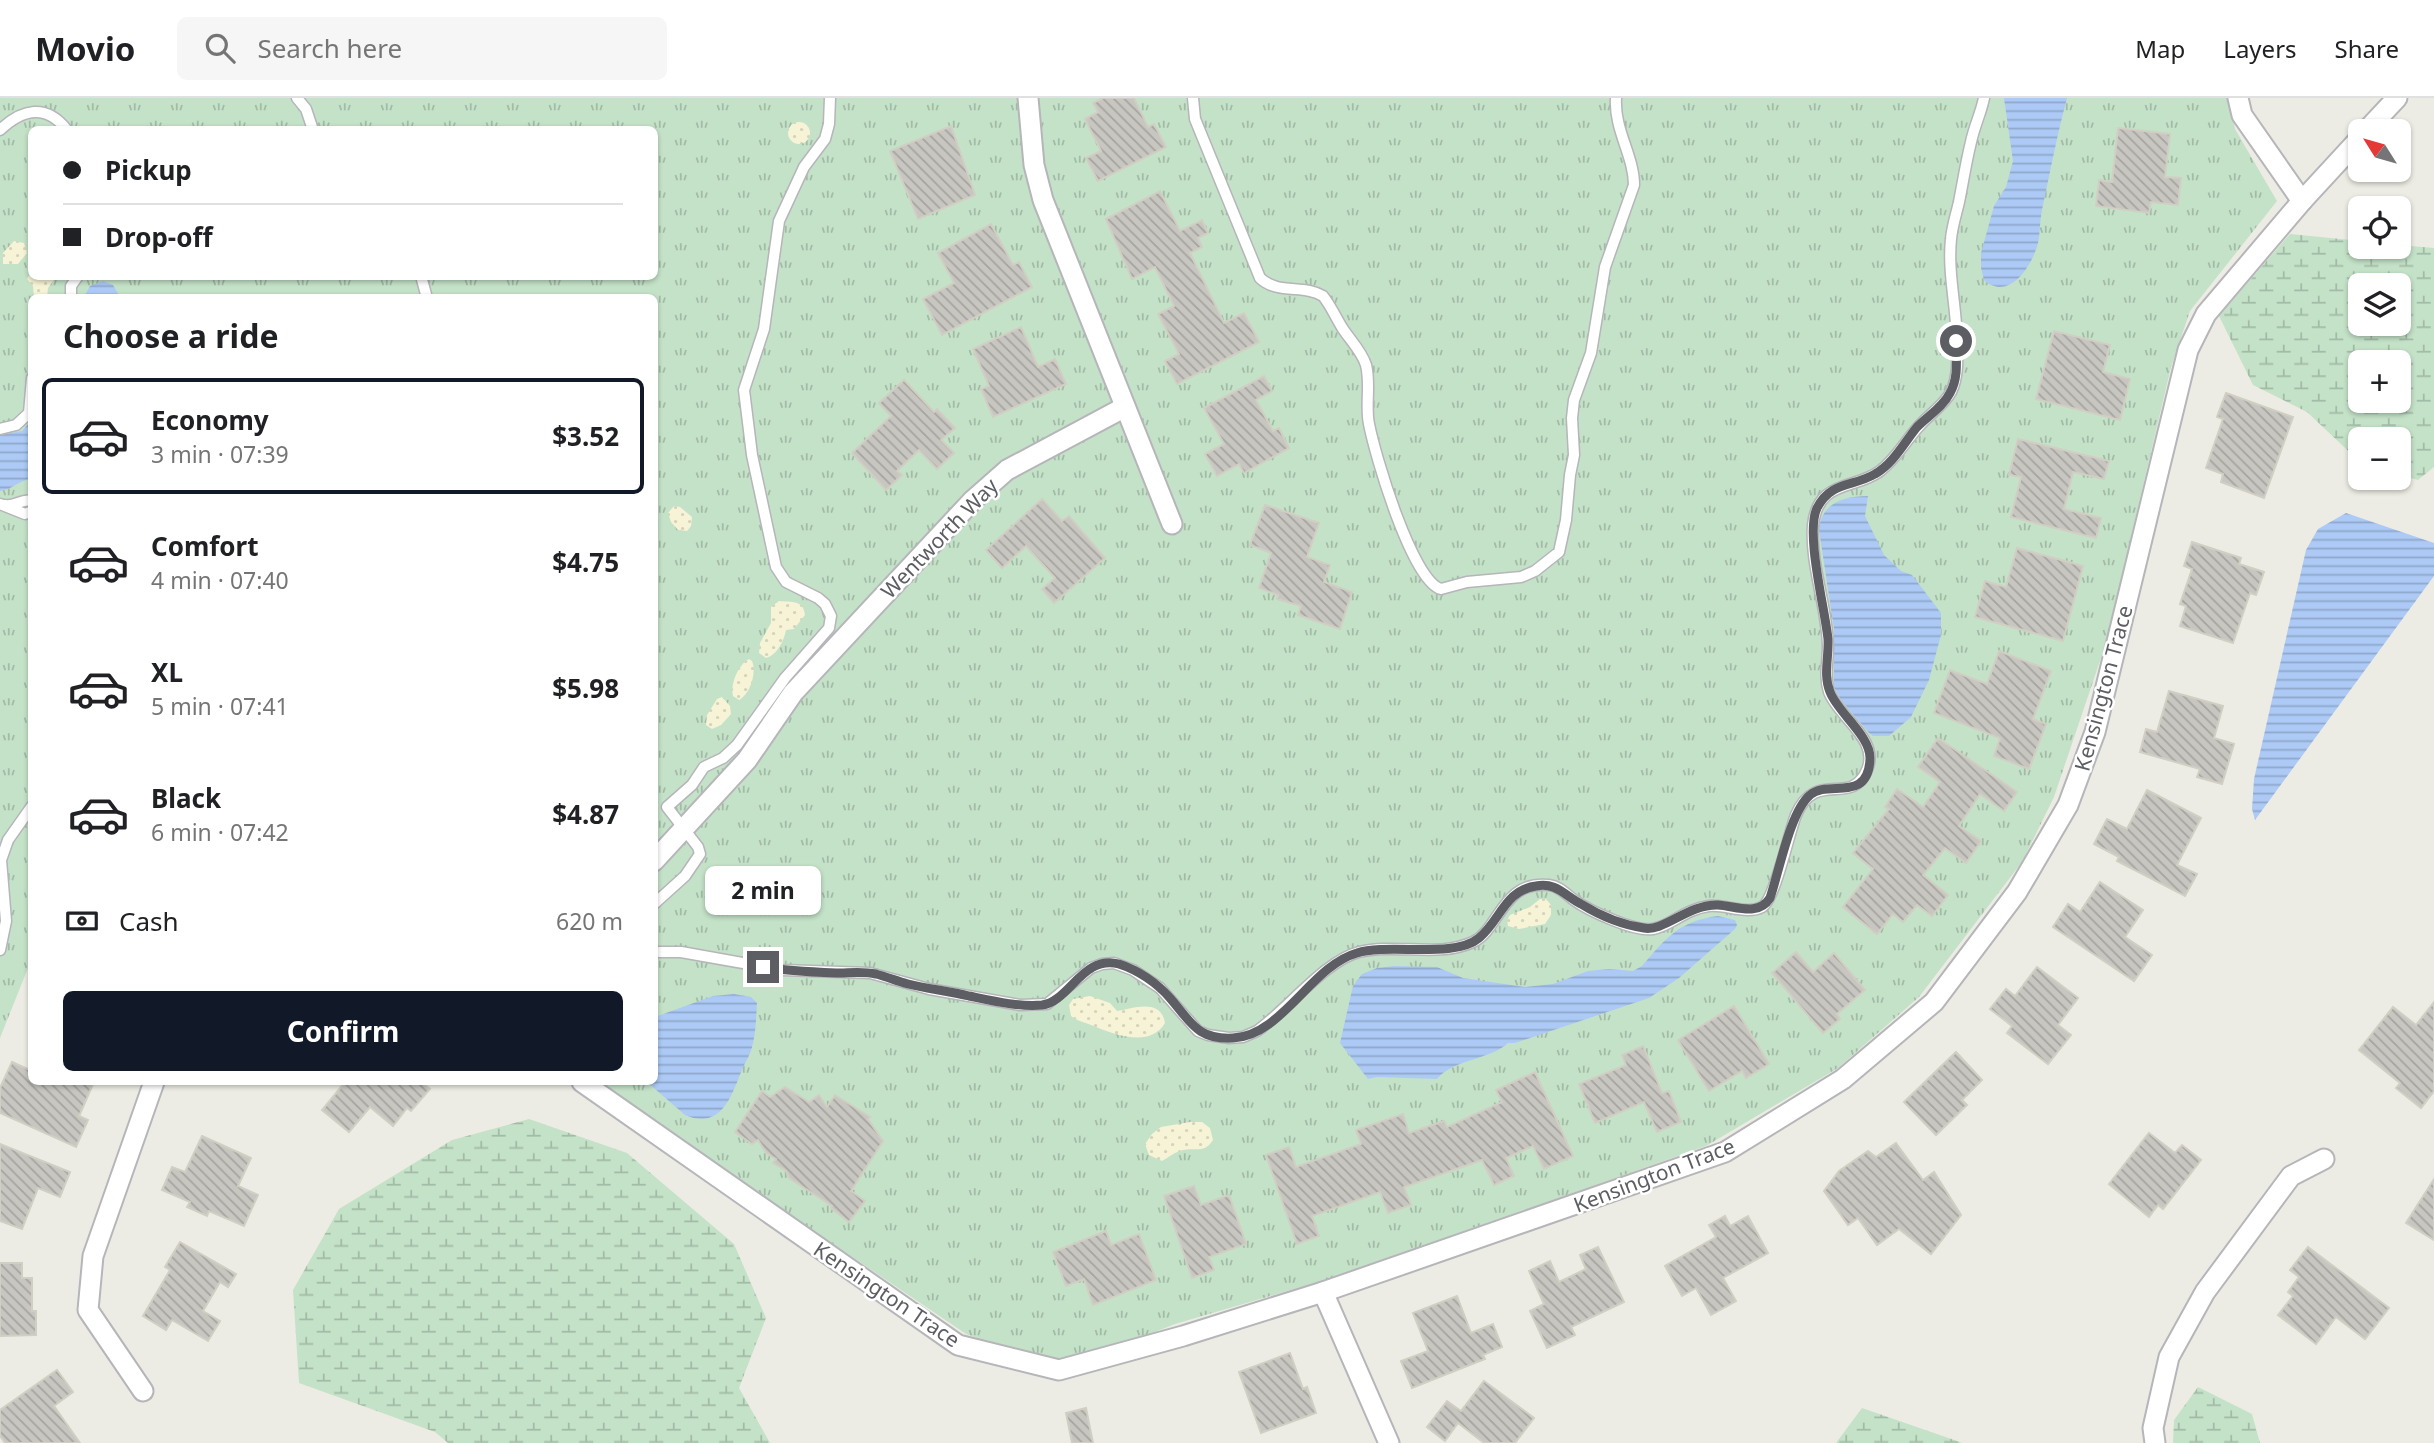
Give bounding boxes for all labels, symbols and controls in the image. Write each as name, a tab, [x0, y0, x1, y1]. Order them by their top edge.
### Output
search box	[177, 17, 667, 80]
text: Movio	[35, 26, 135, 71]
icon: search	[201, 29, 239, 67]
text: Search here	[257, 30, 402, 66]
text: Map	[2135, 32, 2185, 65]
text: Layers	[2223, 32, 2297, 65]
text: Share	[2335, 32, 2399, 65]
north arrow	[2348, 119, 2412, 182]
map controls	[2348, 119, 2411, 490]
text: Pickup	[105, 152, 192, 188]
button: locate	[2348, 196, 2411, 259]
text: Drop-off	[105, 219, 212, 255]
button: layers	[2348, 273, 2411, 336]
text: Choose a ride	[63, 314, 279, 357]
route start	[1940, 325, 1972, 357]
button: +	[2348, 350, 2411, 413]
text: Economy	[151, 402, 269, 438]
icon: car	[67, 405, 130, 468]
text: $3.52	[552, 418, 619, 454]
button: −	[2348, 427, 2411, 490]
text: 3 min · 07:39	[151, 438, 289, 470]
street label: Wentworth Way	[874, 472, 1004, 604]
text: Comfort	[151, 528, 259, 564]
icon: car	[67, 531, 130, 594]
text: $4.75	[552, 544, 619, 580]
text: 4 min · 07:40	[151, 564, 289, 596]
street label: Kensington Trace	[2067, 602, 2139, 774]
text: XL	[151, 654, 183, 690]
icon: car	[67, 657, 130, 720]
text: $5.98	[552, 670, 619, 706]
text: 5 min · 07:41	[151, 690, 289, 722]
text: Black	[151, 780, 221, 816]
icon: car	[67, 783, 130, 846]
text: $4.87	[552, 796, 619, 832]
text: 6 min · 07:42	[151, 816, 289, 848]
callout: 2 min	[705, 866, 821, 914]
text: 2 min	[731, 874, 795, 906]
icon: cash	[63, 902, 101, 940]
text: Cash	[119, 903, 179, 939]
text: 620 m	[556, 905, 623, 937]
route end	[747, 951, 779, 983]
button: Confirm	[63, 991, 623, 1071]
street label: Kensington Trace	[1569, 1131, 1739, 1219]
street label: Kensington Trace	[808, 1235, 966, 1353]

